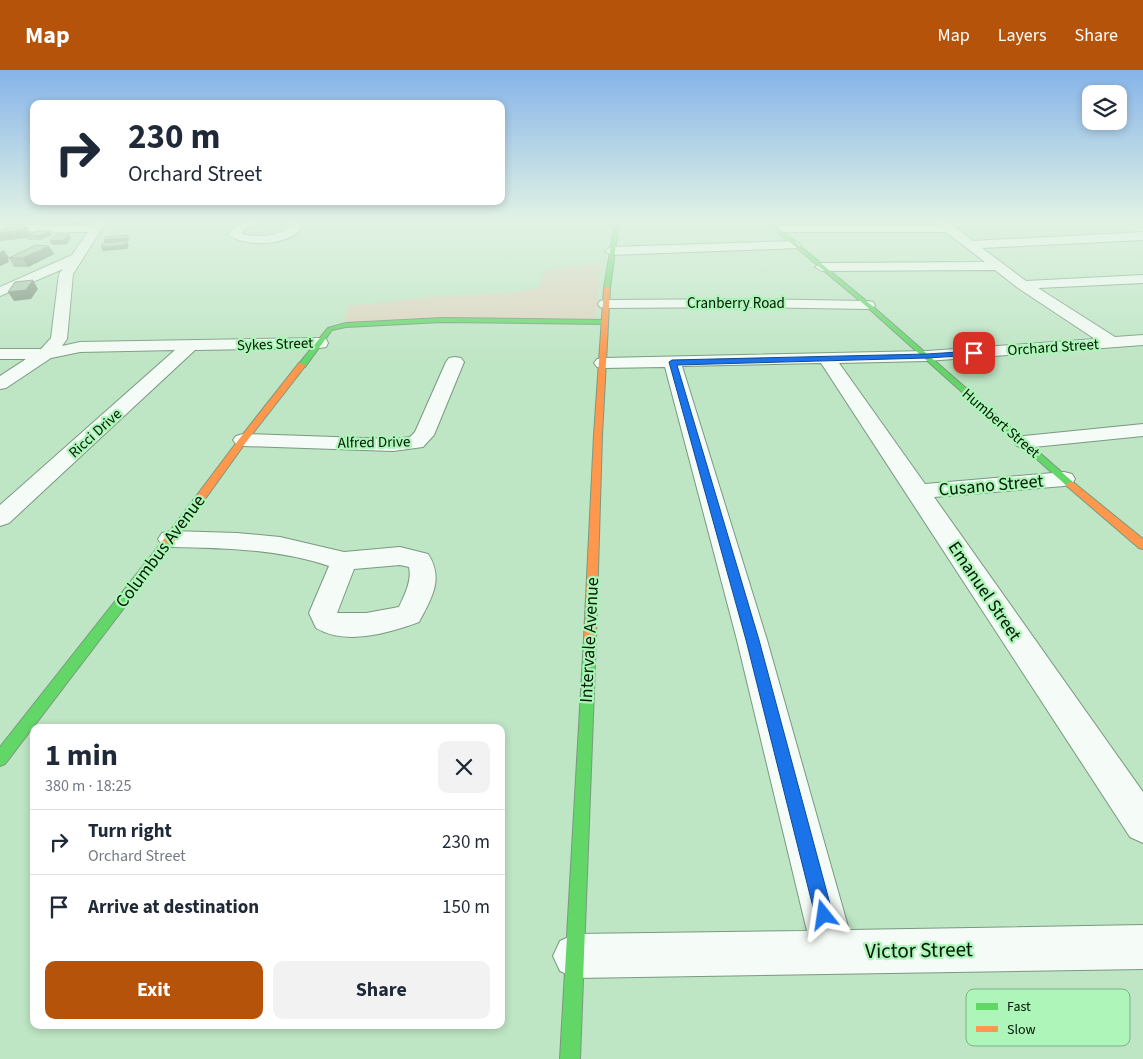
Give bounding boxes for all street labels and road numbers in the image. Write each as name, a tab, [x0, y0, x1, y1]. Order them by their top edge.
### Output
street label: Cranberry Road	[687, 293, 785, 314]
street label: Sykes Street	[236, 333, 314, 356]
street label: Orchard Street	[1007, 334, 1099, 361]
street label: Humbert Street	[957, 384, 1044, 463]
street label: Ricci Drive	[64, 404, 126, 463]
street label: Alfred Drive	[337, 431, 411, 454]
street label: Cusano Street	[938, 468, 1044, 503]
street label: Columbus Avenue	[110, 490, 211, 613]
street label: Emanuel Street	[942, 536, 1027, 646]
street label: Intervale Avenue	[574, 577, 605, 703]
street label: Victor Street	[865, 934, 973, 966]

